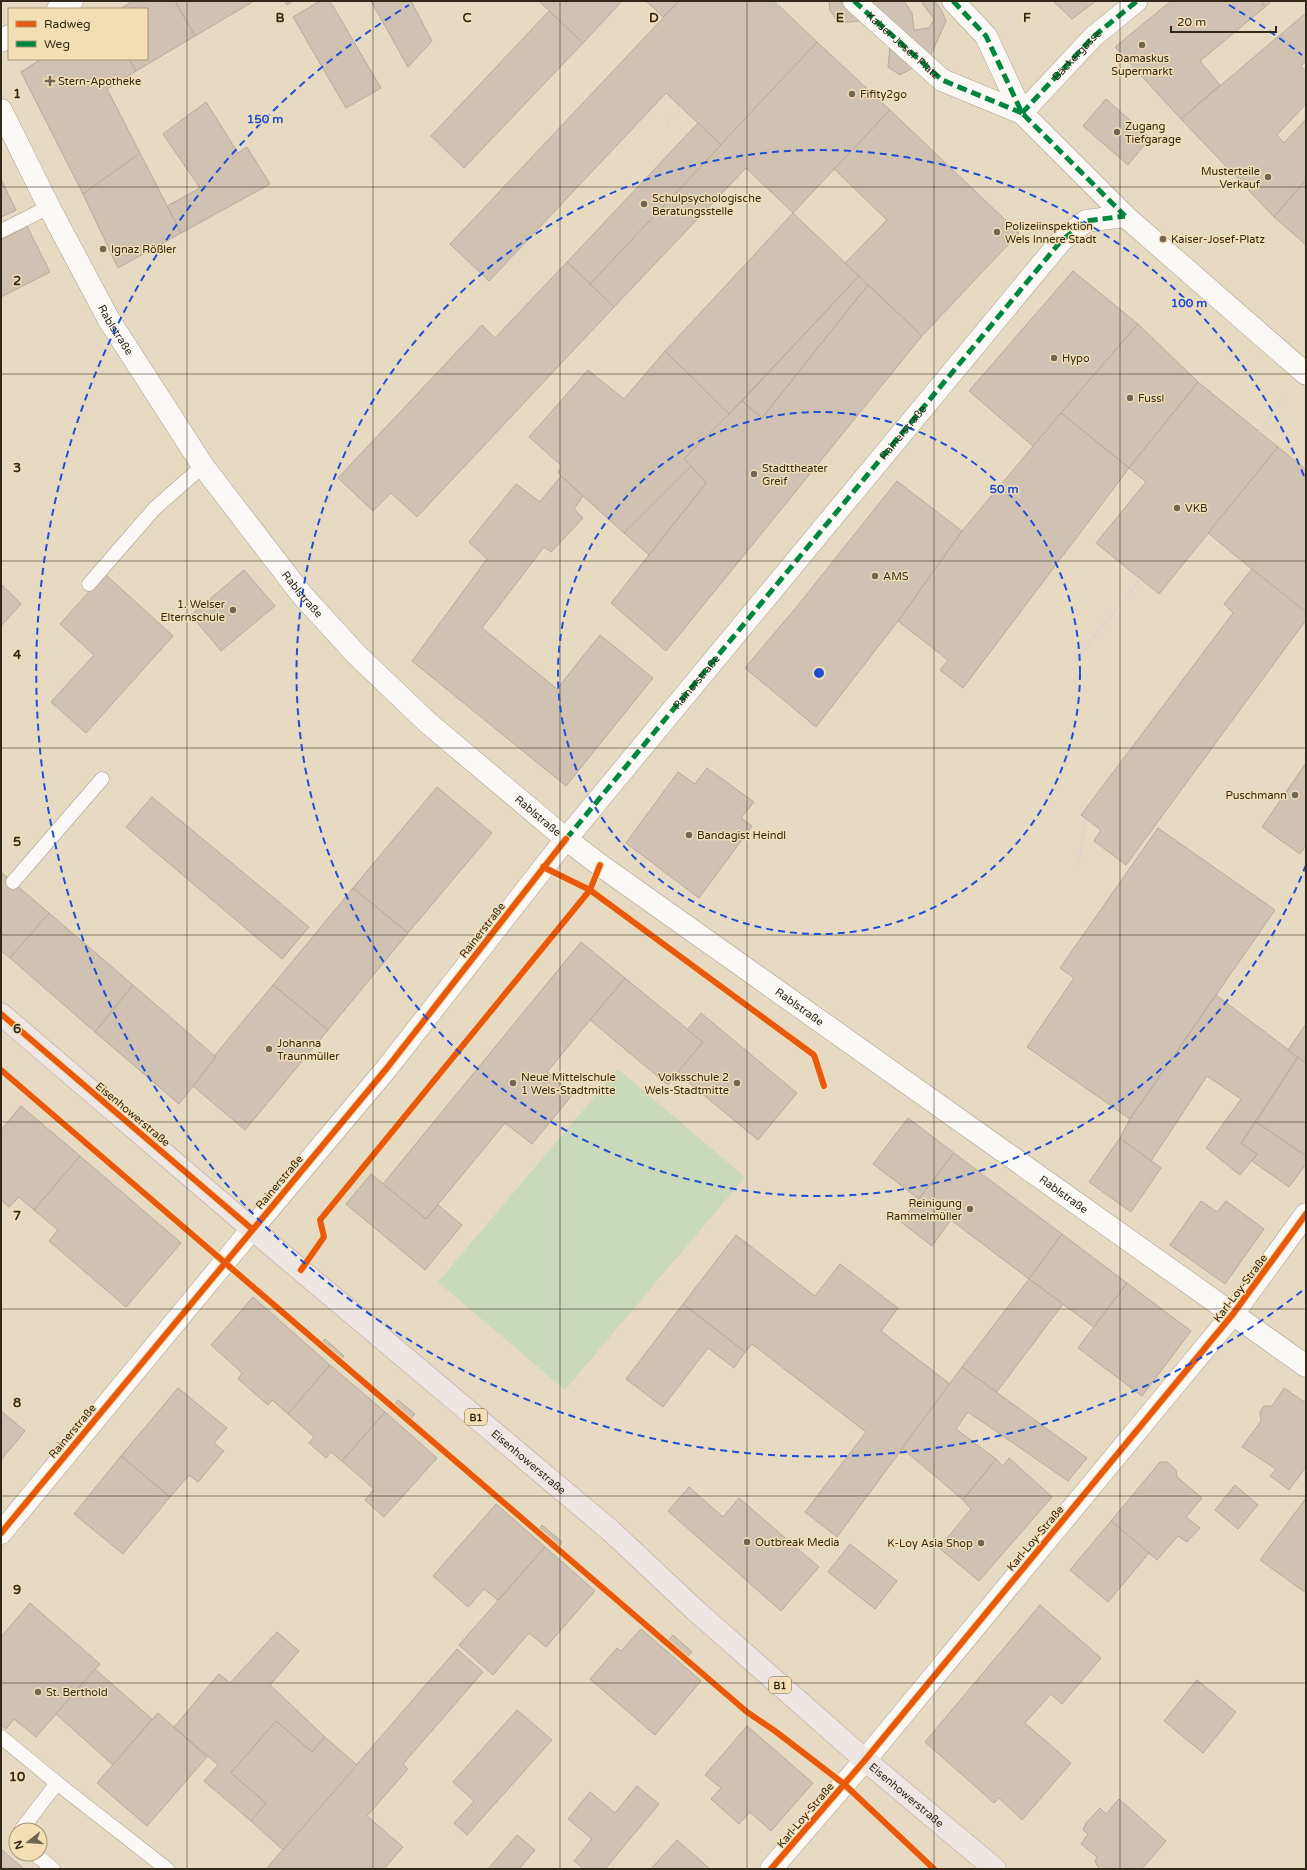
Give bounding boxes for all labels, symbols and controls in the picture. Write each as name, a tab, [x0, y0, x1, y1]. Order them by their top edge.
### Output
legend	[8, 8, 148, 60]
scale bar	[1171, 8, 1276, 34]
street label: Kaiser-Josef-Platz	[863, 9, 943, 82]
text: B	[275, 10, 285, 26]
text: C	[462, 10, 472, 26]
text: D	[649, 10, 659, 26]
text: E	[836, 10, 844, 26]
text: F	[1023, 10, 1031, 26]
text: 20 m	[1177, 15, 1206, 29]
text: Radweg	[44, 17, 91, 31]
street label: Bäckergasse	[1050, 27, 1104, 83]
text: Weg	[44, 37, 70, 51]
marker: Damaskus Supermarkt	[1137, 40, 1147, 50]
place label: Damaskus Supermarkt	[1111, 52, 1173, 78]
place label: Stern-Apotheke	[58, 75, 141, 88]
marker: Stern-Apotheke	[45, 76, 55, 86]
text: 1	[13, 86, 21, 102]
place label: Fifity2go	[860, 88, 907, 101]
marker: Fifity2go	[847, 89, 857, 99]
text: 150 m	[247, 112, 283, 126]
place label: Zugang Tiefgarage	[1125, 120, 1181, 146]
marker: Zugang Tiefgarage	[1112, 127, 1122, 137]
place label: Musterteile Verkauf	[1201, 165, 1261, 191]
marker: Musterteile Verkauf	[1263, 172, 1273, 182]
place label: Schulpsychologische Beratungsstelle	[652, 192, 761, 218]
marker: Schulpsychologische Beratungsstelle	[639, 199, 649, 209]
place label: Polizeiinspektion Wels Innere Stadt	[1005, 220, 1097, 246]
marker: Polizeiinspektion Wels Innere Stadt	[992, 227, 1002, 237]
place label: Kaiser-Josef-Platz	[1171, 233, 1265, 246]
marker: Kaiser-Josef-Platz	[1158, 234, 1168, 244]
place label: Ignaz Rößler	[111, 243, 177, 256]
marker: Ignaz Rößler	[98, 244, 108, 254]
text: 2	[13, 273, 21, 289]
text: 100 m	[1171, 296, 1207, 310]
street label: Rablstraße	[95, 303, 136, 358]
place label: Hypo	[1062, 352, 1090, 365]
marker: Hypo	[1049, 353, 1059, 363]
place label: Fussl	[1138, 392, 1164, 405]
marker: Fussl	[1125, 393, 1135, 403]
street label: Rainerstraße	[877, 403, 929, 462]
text: 3	[13, 460, 21, 476]
place label: Stadttheater Greif	[762, 462, 829, 488]
marker: Stadttheater Greif	[749, 469, 759, 479]
text: 50 m	[989, 482, 1019, 496]
place label: VKB	[1185, 502, 1208, 515]
marker: VKB	[1172, 503, 1182, 513]
street label: Rablstraße	[279, 569, 325, 620]
place label: AMS	[883, 570, 909, 583]
marker: AMS	[870, 571, 880, 581]
place label: 1. Welser Elternschule	[161, 598, 226, 624]
marker: 1. Welser Elternschule	[228, 605, 238, 615]
text: 4	[13, 647, 22, 663]
street label: Rainerstraße	[670, 652, 723, 712]
centre of rings	[812, 666, 826, 680]
place label: Puschmann	[1225, 789, 1287, 802]
marker: Puschmann	[1290, 790, 1300, 800]
street label: Rablstraße	[512, 793, 564, 839]
place label: Bandagist Heindl	[697, 829, 786, 842]
marker: Bandagist Heindl	[684, 830, 694, 840]
text: 5	[13, 834, 21, 850]
street label: Rainerstraße	[457, 900, 508, 961]
street label: Rablstraße	[773, 985, 826, 1029]
text: 6	[13, 1021, 21, 1037]
place label: Johanna Traunmüller	[277, 1037, 340, 1063]
marker: Johanna Traunmüller	[264, 1044, 274, 1054]
place label: Neue Mittelschule 1 Wels-Stadtmitte	[521, 1071, 616, 1097]
place label: Volksschule 2 Wels-Stadtmitte	[644, 1071, 729, 1097]
marker: Neue Mittelschule 1 Wels-Stadtmitte	[508, 1078, 518, 1088]
marker: Volksschule 2 Wels-Stadtmitte	[732, 1078, 742, 1088]
street label: Eisenhowerstraße	[93, 1079, 173, 1149]
street label: Rainerstraße	[253, 1153, 306, 1212]
street label: Rablstraße	[1037, 1173, 1090, 1216]
place label: Reinigung Rammelmüller	[886, 1197, 963, 1223]
marker: Reinigung Rammelmüller	[965, 1204, 975, 1214]
text: 7	[13, 1208, 21, 1224]
street label: Karl-Loy-Straße	[1211, 1252, 1270, 1325]
text: 8	[13, 1395, 21, 1411]
street label: Rainerstraße	[46, 1402, 99, 1461]
road number: B1	[465, 1409, 487, 1425]
street label: Eisenhowerstraße	[488, 1427, 568, 1497]
street label: Karl-Loy-Straße	[1004, 1503, 1067, 1574]
place label: Outbreak Media	[755, 1536, 840, 1549]
marker: Outbreak Media	[742, 1537, 752, 1547]
place label: K-Loy Asia Shop	[887, 1537, 973, 1550]
marker: K-Loy Asia Shop	[976, 1538, 986, 1548]
text: 9	[13, 1582, 21, 1598]
road number: B1	[769, 1677, 791, 1693]
place label: St. Berthold	[46, 1686, 108, 1699]
marker: St. Berthold	[33, 1687, 43, 1697]
street label: Eisenhowerstraße	[866, 1760, 946, 1830]
text: 10	[9, 1769, 25, 1785]
street label: Karl-Loy-Straße	[774, 1780, 837, 1851]
north arrow	[8, 1822, 48, 1862]
text: N	[11, 1839, 26, 1851]

